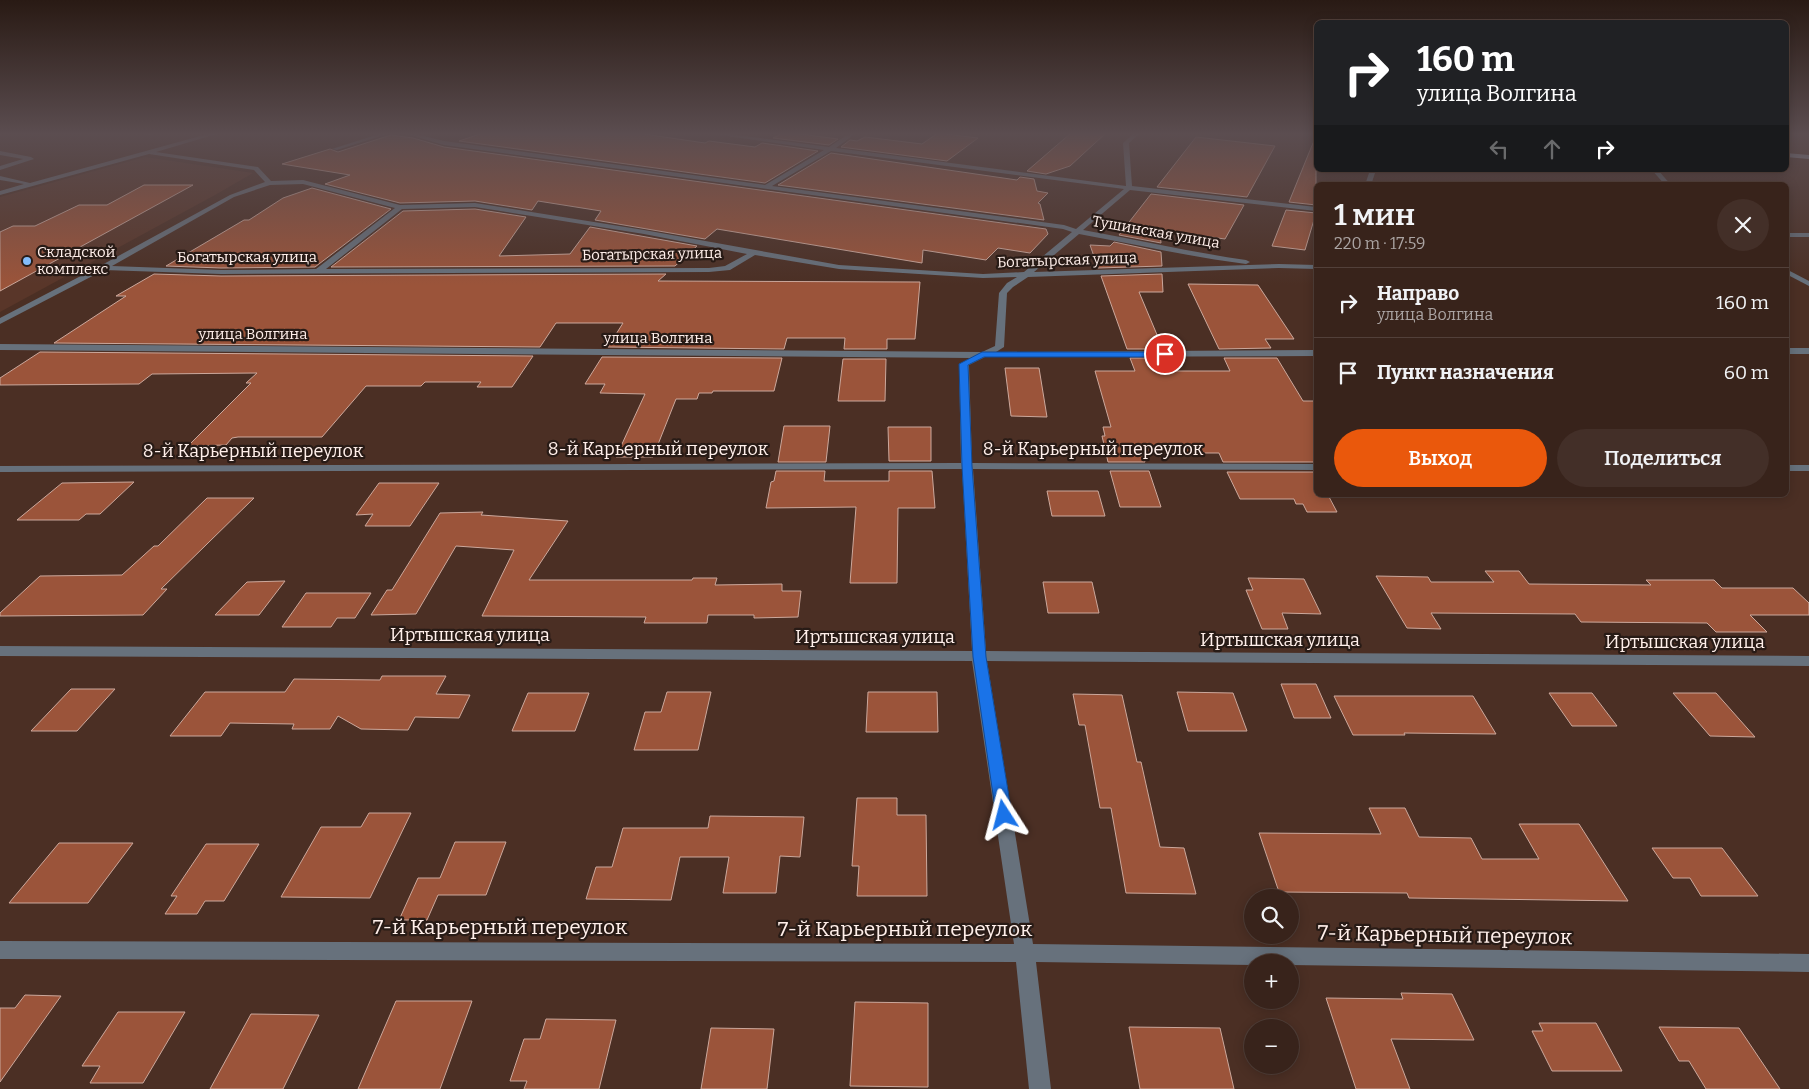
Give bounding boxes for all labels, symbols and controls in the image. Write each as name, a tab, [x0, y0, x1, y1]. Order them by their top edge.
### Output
text: 160 m	[1417, 38, 1515, 80]
icon: right	[1334, 40, 1399, 105]
text: улица Волгина	[1417, 80, 1577, 107]
icon: left	[1485, 135, 1513, 163]
icon: ahead	[1538, 135, 1566, 163]
icon: right	[1591, 135, 1619, 163]
text: 1 мин	[1334, 197, 1415, 233]
button: close	[1717, 199, 1769, 251]
street label: Тушинская улица	[1091, 212, 1221, 252]
text: 220 m · 17:59	[1334, 234, 1425, 253]
place label: Складской комплекс	[37, 243, 116, 278]
street label: Богатырская улица	[582, 244, 722, 264]
street label: Богатырская улица	[177, 248, 317, 266]
street label: Богатырская улица	[997, 249, 1137, 271]
marker: Складской комплекс	[21, 255, 33, 267]
text: Направо	[1377, 282, 1459, 305]
icon: right	[1334, 289, 1362, 317]
text: 160 m	[1716, 291, 1769, 314]
text: улица Волгина	[1377, 305, 1493, 324]
street label: улица Волгина	[197, 325, 308, 343]
street label: улица Волгина	[602, 329, 713, 347]
pin	[1144, 333, 1186, 375]
icon: arrive	[1151, 340, 1179, 368]
icon: arrive	[1334, 359, 1362, 387]
text: Пункт назначения	[1377, 361, 1554, 384]
text: 60 m	[1724, 361, 1769, 384]
button: Выход	[1334, 429, 1547, 487]
button: Поделиться	[1557, 429, 1769, 487]
street label: 8-й Карьерный переулок	[548, 438, 769, 460]
street label: 8-й Карьерный переулок	[983, 438, 1204, 460]
street label: 8-й Карьерный переулок	[143, 440, 364, 462]
street label: Иртышская улица	[390, 624, 550, 646]
street label: Иртышская улица	[795, 626, 955, 648]
street label: Иртышская улица	[1200, 629, 1360, 651]
street label: Иртышская улица	[1605, 631, 1765, 653]
position arrow	[977, 788, 1029, 840]
map controls	[1244, 889, 1299, 1074]
button: search	[1244, 889, 1299, 944]
street label: 7-й Карьерный переулок	[373, 914, 628, 940]
street label: 7-й Карьерный переулок	[778, 916, 1033, 942]
street label: 7-й Карьерный переулок	[1317, 920, 1573, 950]
button: +	[1244, 954, 1299, 1009]
button: −	[1244, 1019, 1299, 1074]

